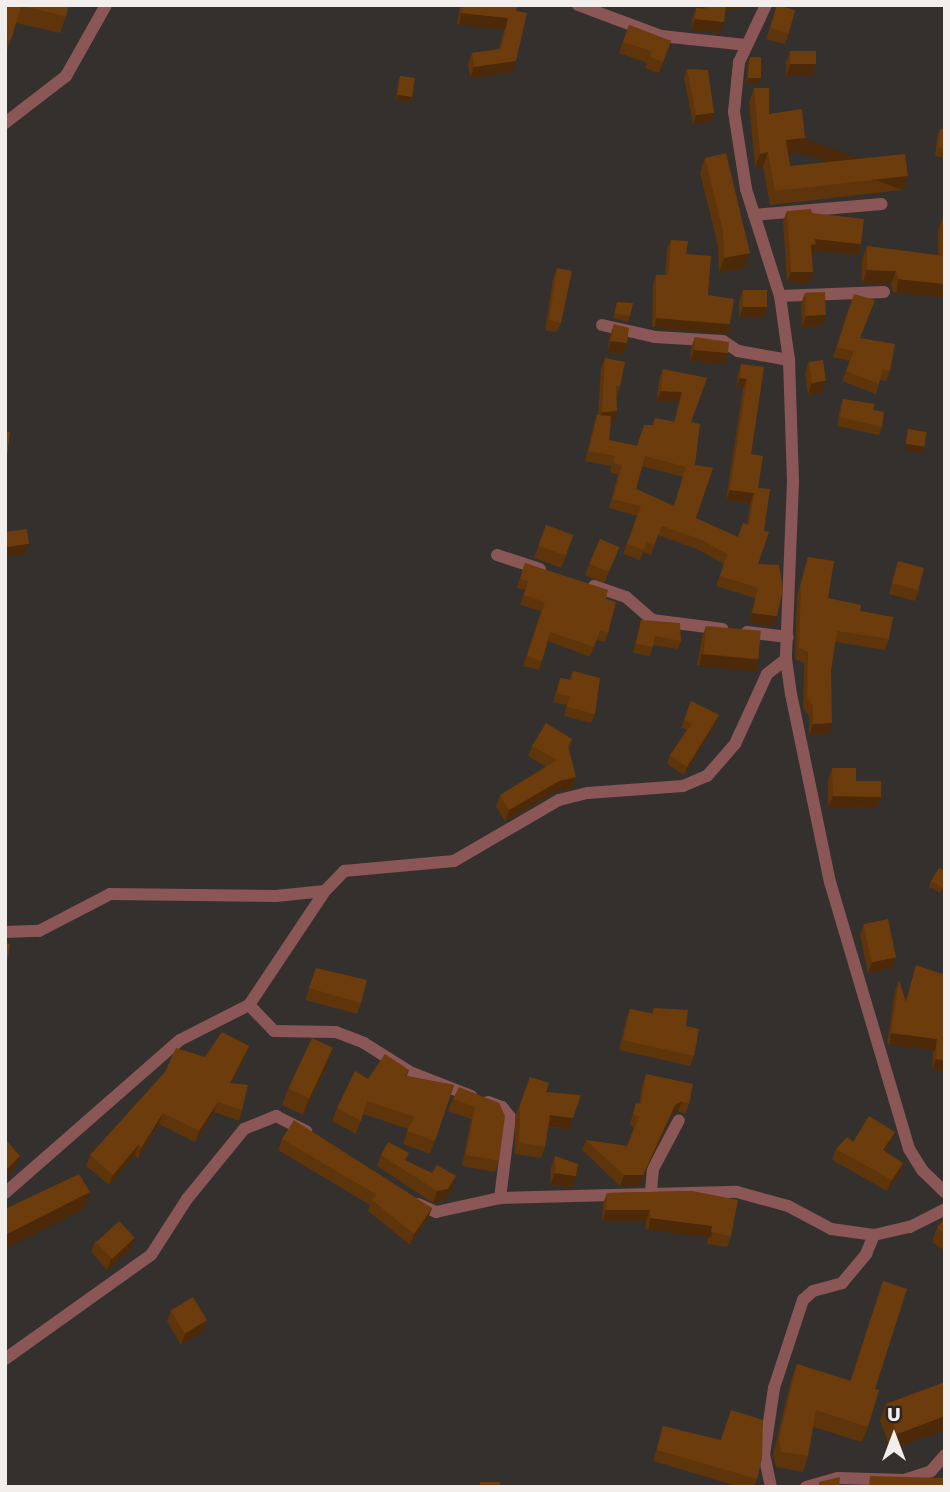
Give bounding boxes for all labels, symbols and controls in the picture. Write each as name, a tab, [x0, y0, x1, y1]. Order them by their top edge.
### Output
north arrow	[859, 1401, 929, 1471]
text: U	[887, 1403, 901, 1426]

